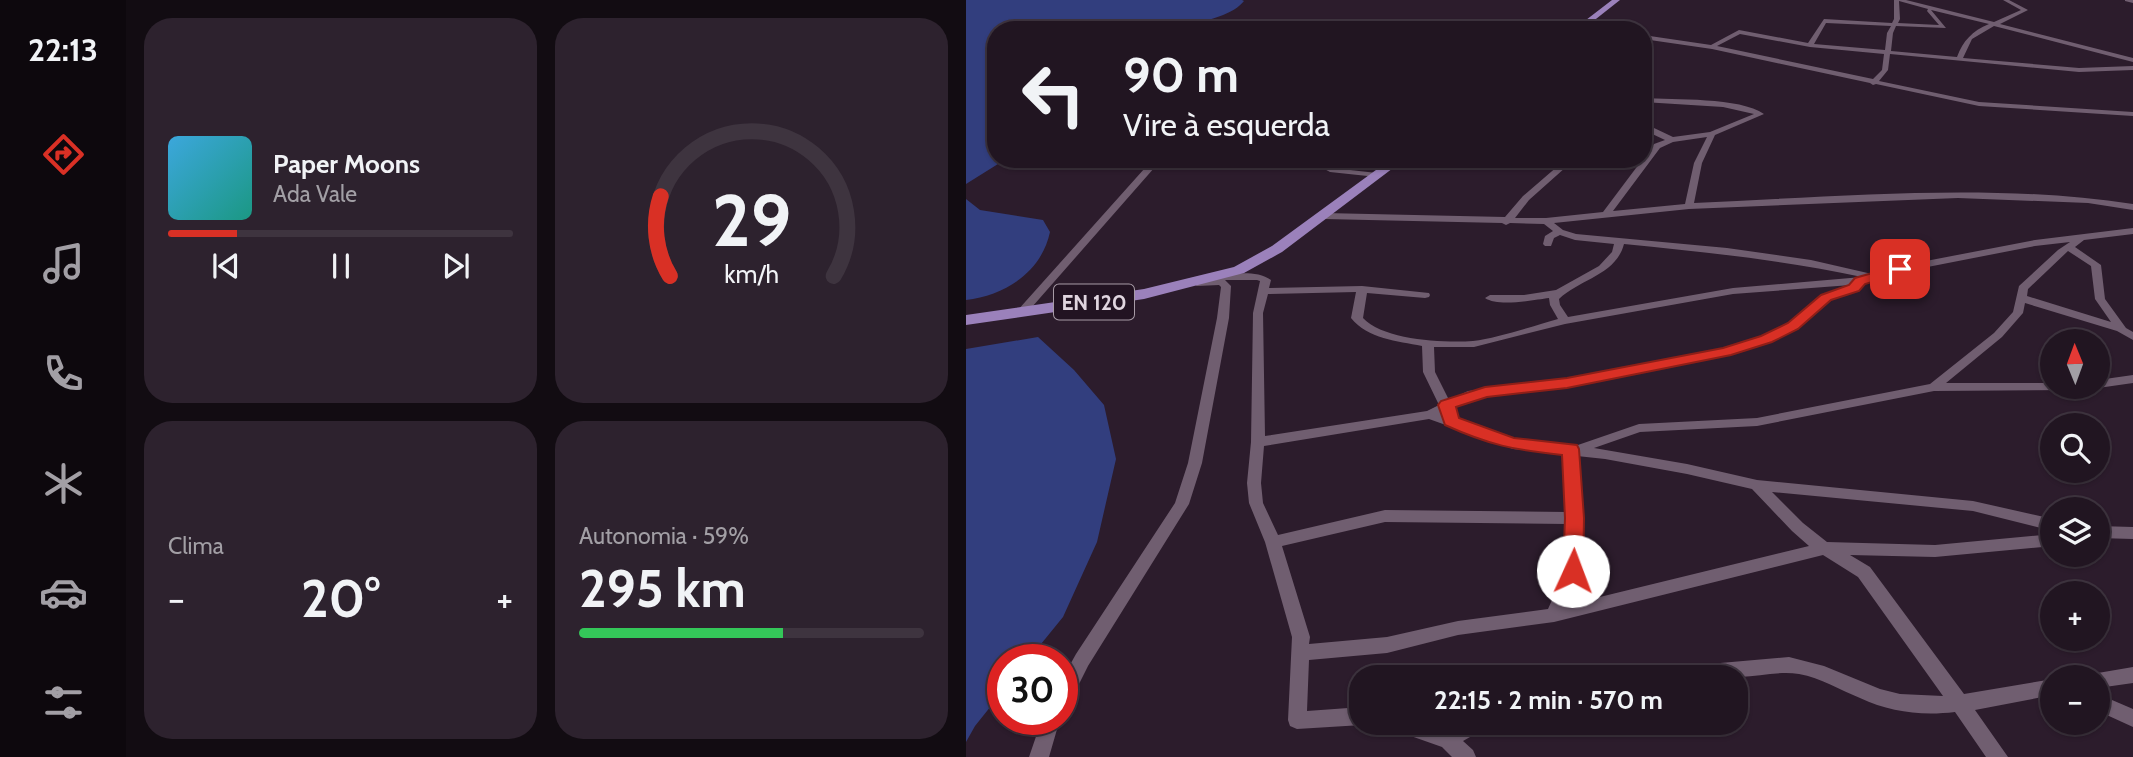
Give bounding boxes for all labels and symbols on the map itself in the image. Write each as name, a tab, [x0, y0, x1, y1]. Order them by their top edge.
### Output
pin	[1870, 239, 1930, 299]
road number: EN 120	[1054, 284, 1134, 320]
north arrow	[2040, 329, 2110, 399]
position arrow	[1536, 534, 1610, 608]
speed limit sign: 30	[987, 644, 1078, 735]

